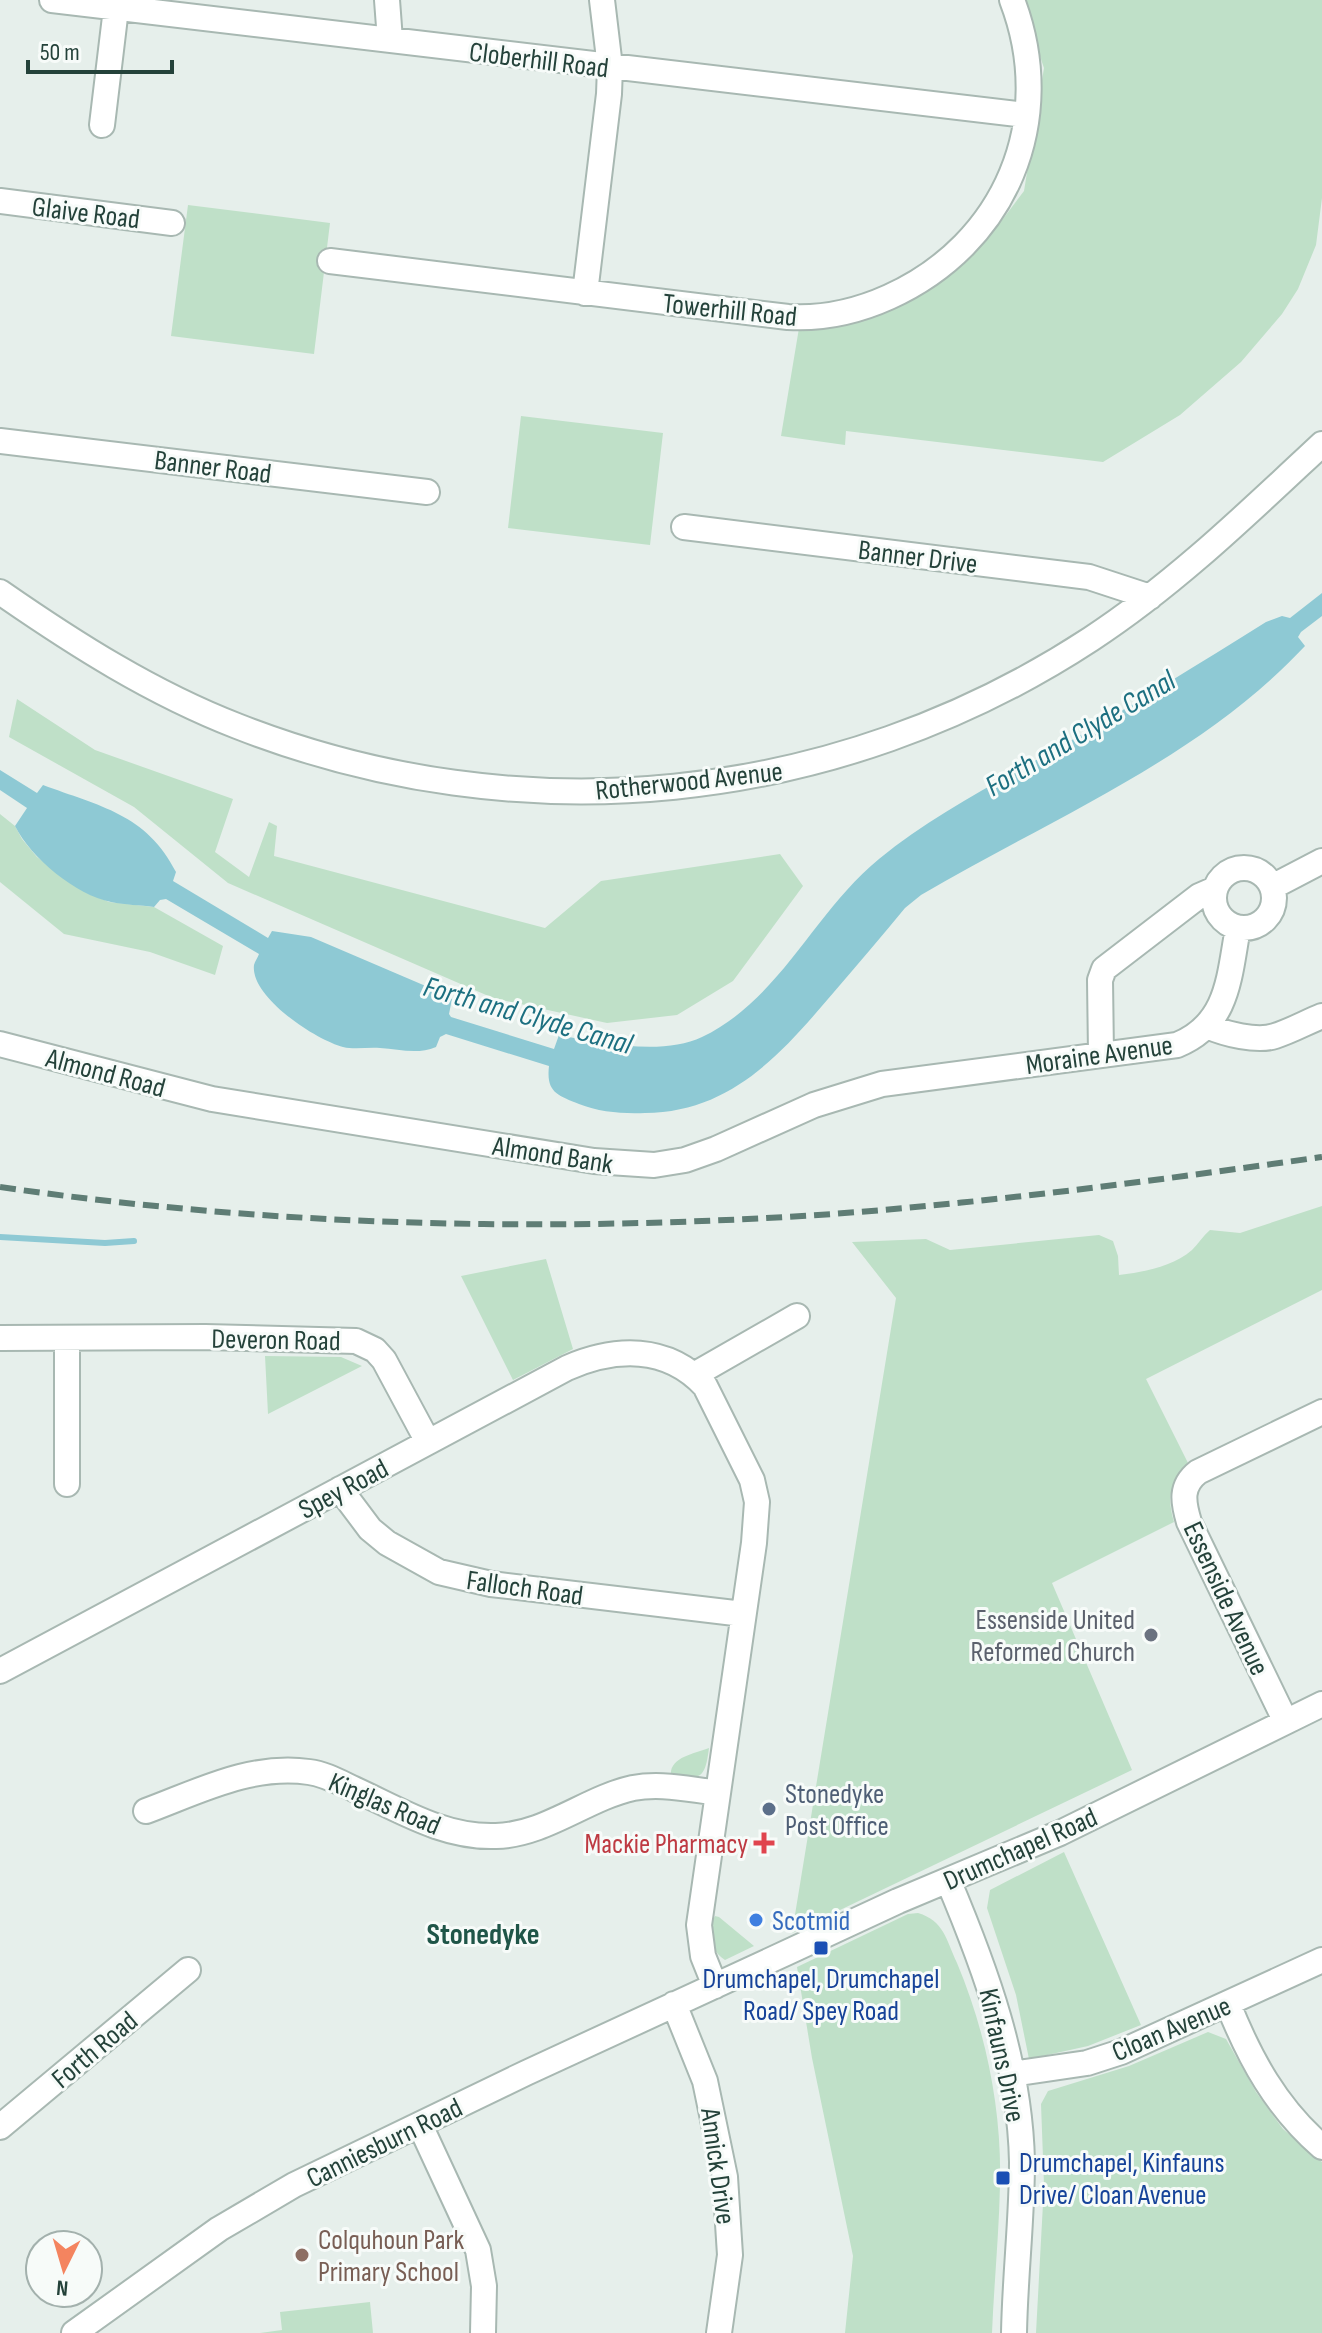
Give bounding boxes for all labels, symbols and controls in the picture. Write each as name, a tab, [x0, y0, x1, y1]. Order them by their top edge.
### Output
scale bar	[28, 24, 172, 74]
street label: Cloberhill Road	[467, 36, 610, 85]
text: 50 m	[40, 38, 80, 67]
street label: Glaive Road	[30, 191, 142, 236]
street label: Towerhill Road	[661, 287, 799, 334]
street label: Banner Road	[152, 444, 273, 491]
street label: Banner Drive	[856, 534, 979, 581]
water label: Forth and Clyde Canal	[979, 662, 1183, 805]
street label: Rotherwood Avenue	[594, 755, 784, 808]
water label: Forth and Clyde Canal	[419, 969, 638, 1063]
street label: Moraine Avenue	[1024, 1029, 1175, 1082]
street label: Almond Road	[41, 1041, 169, 1105]
street label: Almond Bank	[489, 1130, 616, 1181]
street label: Deveron Road	[211, 1323, 341, 1358]
street label: Spey Road	[293, 1452, 394, 1527]
street label: Essenside Avenue	[1176, 1517, 1276, 1681]
street label: Falloch Road	[464, 1564, 585, 1613]
place label: Essenside United Reformed Church	[971, 1604, 1135, 1669]
marker: Essenside United Reformed Church	[1142, 1626, 1160, 1644]
street label: Kinglas Road	[324, 1766, 445, 1843]
place label: Stonedyke Post Office	[785, 1778, 889, 1843]
marker: Stonedyke Post Office	[760, 1800, 778, 1818]
street label: Drumchapel Road	[939, 1801, 1103, 1898]
place label: Mackie Pharmacy	[585, 1828, 748, 1861]
marker: Mackie Pharmacy	[755, 1834, 773, 1852]
place label: Scotmid	[772, 1905, 850, 1938]
marker: Scotmid	[747, 1911, 765, 1929]
district label: Stonedyke	[426, 1917, 540, 1953]
marker: Drumchapel, Drumchapel Road/ Spey Road	[812, 1939, 830, 1957]
place label: Drumchapel, Drumchapel Road/ Spey Road	[703, 1963, 939, 2028]
street label: Kinfauns Drive	[971, 1986, 1032, 2125]
street label: Cloan Avenue	[1107, 1990, 1236, 2069]
street label: Forth Road	[45, 2005, 145, 2096]
street label: Canniesburn Road	[302, 2092, 468, 2195]
street label: Annick Drive	[693, 2105, 742, 2226]
place label: Drumchapel, Kinfauns Drive/ Cloan Avenue	[1019, 2147, 1225, 2212]
marker: Drumchapel, Kinfauns Drive/ Cloan Avenue	[994, 2169, 1012, 2187]
place label: Colquhoun Park Primary School	[318, 2224, 465, 2289]
north arrow	[24, 2229, 104, 2309]
marker: Colquhoun Park Primary School	[293, 2246, 311, 2264]
text: N	[55, 2273, 69, 2301]

